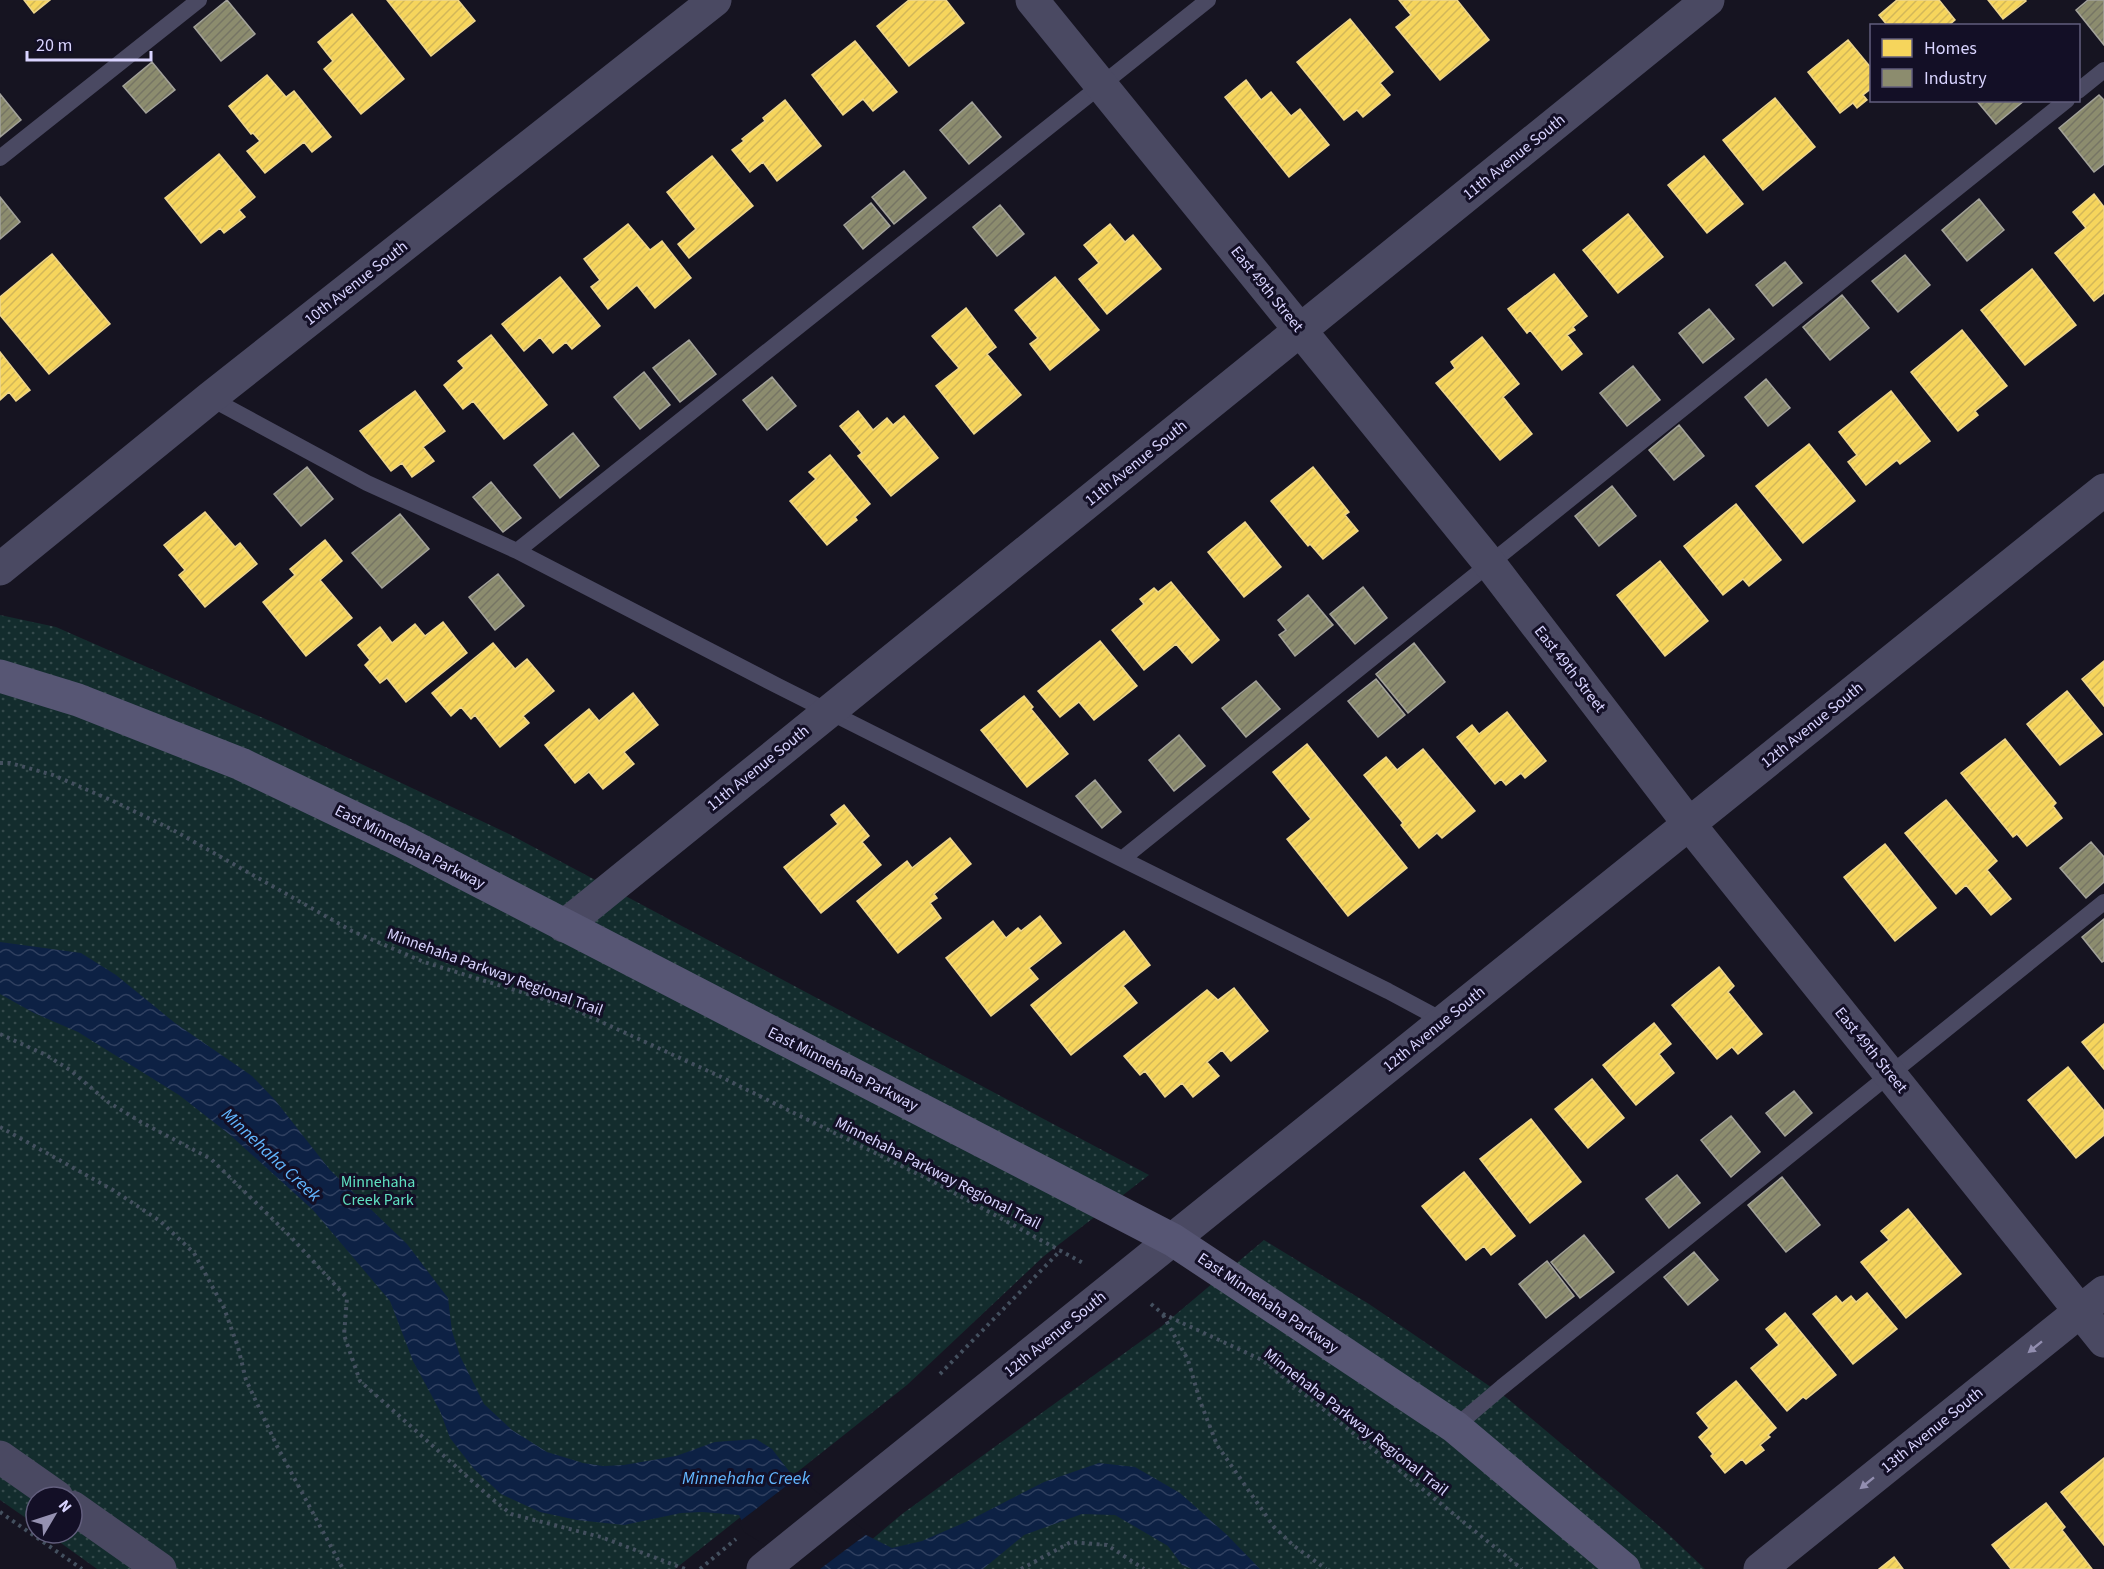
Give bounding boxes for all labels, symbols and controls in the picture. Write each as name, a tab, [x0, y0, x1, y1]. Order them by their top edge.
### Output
scale bar	[27, 24, 152, 62]
legend	[1870, 24, 2080, 102]
text: 20 m	[36, 33, 72, 58]
text: Homes	[1924, 36, 1977, 61]
text: Industry	[1924, 66, 1987, 91]
street label: 11th Avenue South	[1458, 109, 1570, 205]
street label: 10th Avenue South	[300, 236, 412, 330]
street label: East 49th Street	[1225, 241, 1309, 337]
street label: 11th Avenue South	[1080, 415, 1192, 511]
street label: East 49th Street	[1529, 621, 1611, 718]
street label: 12th Avenue South	[1756, 677, 1868, 773]
street label: 11th Avenue South	[702, 720, 814, 816]
street label: East Minnehaha Parkway	[331, 800, 489, 895]
street label: Minnehaha Parkway Regional Trail	[384, 923, 606, 1021]
street label: 12th Avenue South	[1378, 981, 1490, 1077]
street label: East 49th Street	[1829, 1002, 1913, 1098]
street label: East Minnehaha Parkway	[764, 1022, 922, 1117]
water label: Minnehaha Creek	[216, 1102, 327, 1208]
street label: Minnehaha Parkway Regional Trail	[831, 1111, 1045, 1235]
park label: Minnehaha Creek Park	[341, 1171, 415, 1211]
street label: East Minnehaha Parkway	[1193, 1247, 1343, 1359]
street label: 12th Avenue South	[999, 1286, 1111, 1382]
one-way arrow	[2027, 1341, 2043, 1354]
street label: Minnehaha Parkway Regional Trail	[1259, 1343, 1453, 1501]
street label: 13th Avenue South	[1876, 1382, 1988, 1478]
water label: Minnehaha Creek	[682, 1466, 810, 1491]
one-way arrow	[1859, 1476, 1874, 1488]
north arrow	[24, 1485, 84, 1545]
text: N	[53, 1495, 77, 1517]

